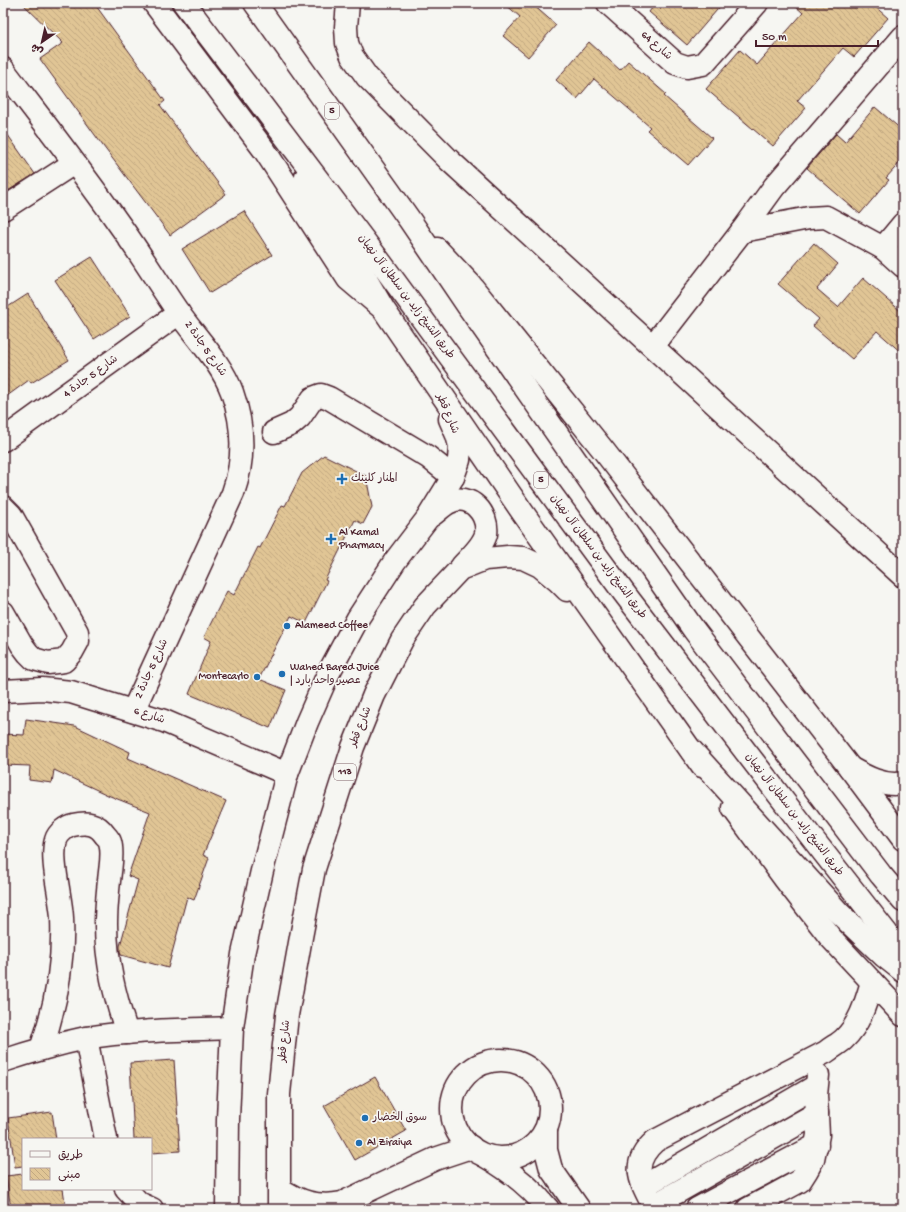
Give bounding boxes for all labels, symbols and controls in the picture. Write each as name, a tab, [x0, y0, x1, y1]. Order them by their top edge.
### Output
north arrow	[22, 22, 62, 62]
scale bar	[756, 22, 878, 48]
street label: شارع 64	[637, 28, 675, 64]
text: 50 m	[762, 31, 787, 45]
text: ش	[29, 40, 46, 57]
road number: 5	[325, 103, 339, 119]
street label: طريق الشيخ زايد بن سلطان آل نهيان	[355, 231, 458, 362]
street label: شارع 5 جادة 2	[181, 319, 229, 379]
street label: شارع 5 جادة 4	[61, 353, 121, 401]
street label: شارع قطر	[432, 391, 462, 436]
place label: المنار كلينك	[351, 472, 397, 485]
road number: 5	[534, 472, 548, 488]
marker: المنار كلينك	[336, 473, 348, 485]
street label: طريق الشيخ زايد بن سلطان آل نهيان	[547, 491, 650, 622]
place label: Al Kamal Pharmacy	[338, 527, 385, 552]
marker: Al Kamal Pharmacy	[326, 534, 336, 544]
place label: Alameed Coffee	[295, 619, 368, 632]
marker: Alameed Coffee	[282, 621, 292, 631]
street label: شارع 5 جادة 2	[132, 637, 172, 701]
place label: Wahed Bared Juice | عصير واحد بارد	[290, 662, 380, 687]
marker: Wahed Bared Juice | عصير واحد بارد	[277, 669, 287, 679]
place label: Montecarlo	[198, 671, 249, 683]
marker: Montecarlo	[252, 672, 262, 682]
street label: شارع 6	[132, 704, 166, 728]
street label: شارع قطر	[346, 705, 375, 750]
street label: طريق الشيخ زايد بن سلطان آل نهيان	[742, 750, 847, 879]
road number: 113	[334, 764, 356, 780]
street label: شارع قطر	[276, 1019, 294, 1064]
place label: سوق الخضار	[372, 1111, 427, 1124]
marker: سوق الخضار	[360, 1113, 370, 1123]
place label: Al Ziraiya	[367, 1137, 413, 1149]
legend	[22, 1138, 152, 1190]
marker: Al Ziraiya	[354, 1138, 364, 1148]
text: طريق	[58, 1149, 83, 1163]
text: مبنى	[58, 1169, 81, 1183]

